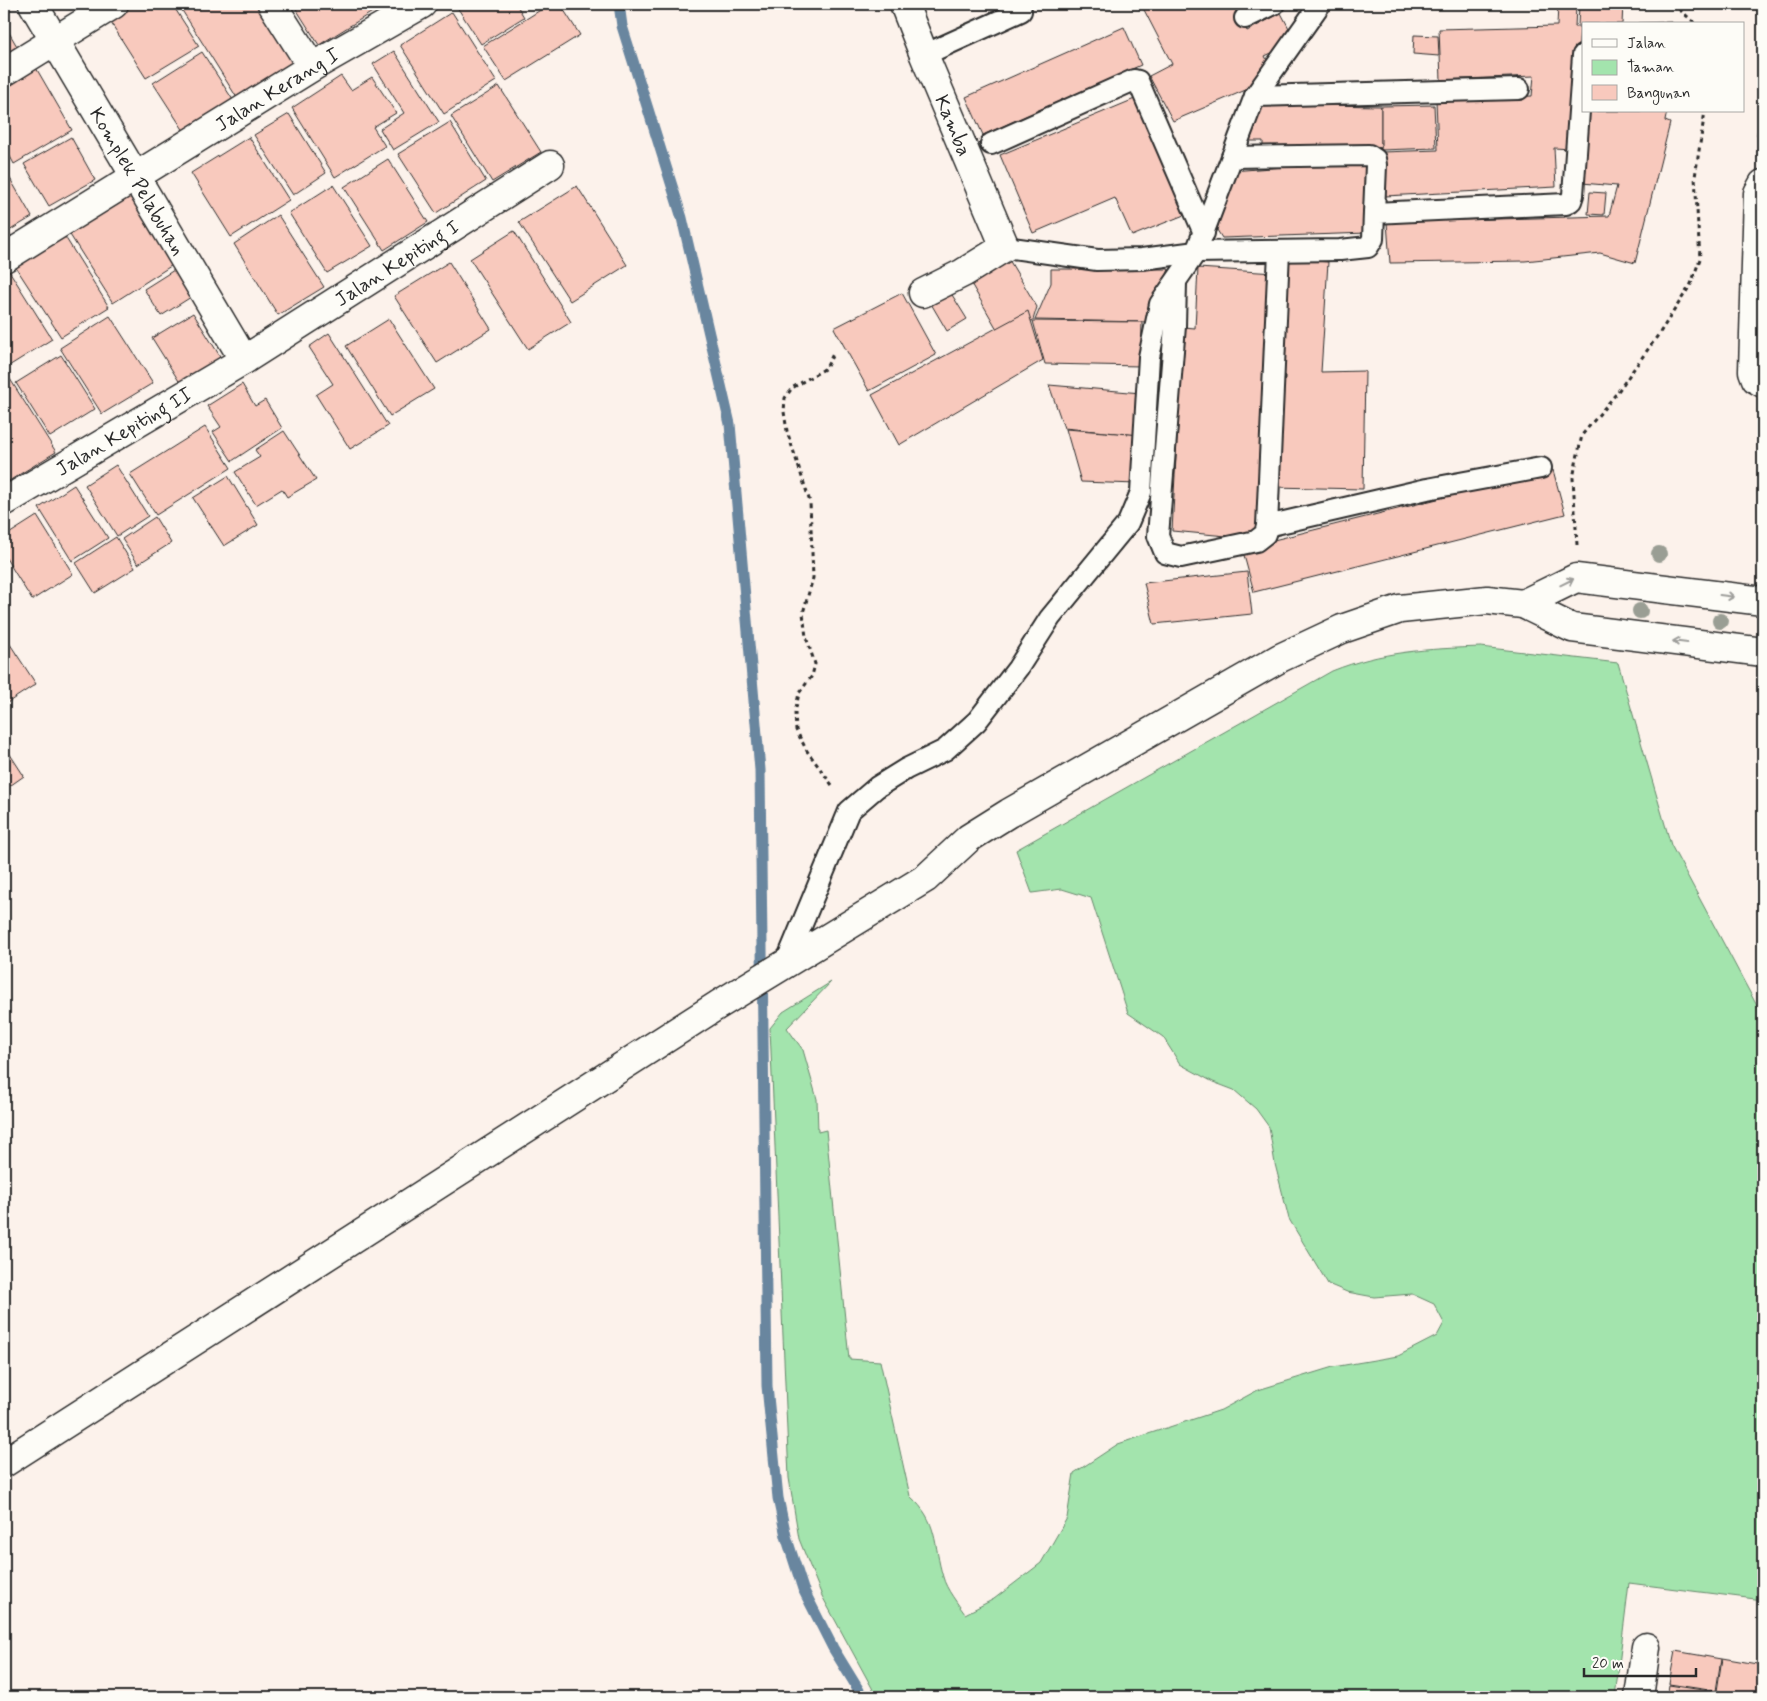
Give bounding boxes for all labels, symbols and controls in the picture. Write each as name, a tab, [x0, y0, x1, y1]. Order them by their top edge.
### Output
legend	[1582, 22, 1744, 112]
text: Jalan	[1627, 34, 1666, 54]
street label: Jalan Kerang I	[211, 42, 345, 139]
text: Taman	[1627, 58, 1675, 78]
text: Bangunan	[1627, 84, 1690, 105]
street label: Kamba	[927, 91, 977, 161]
street label: Komplek Pelabuhan	[82, 103, 191, 261]
street label: Jalan Kepiting I	[330, 214, 465, 314]
street label: Jalan Kepiting II	[51, 381, 198, 483]
one-way arrow	[1559, 577, 1574, 586]
one-way arrow	[1719, 592, 1735, 602]
one-way arrow	[1673, 637, 1689, 647]
scale bar	[1584, 1646, 1697, 1678]
text: 20 m	[1592, 1654, 1624, 1674]

